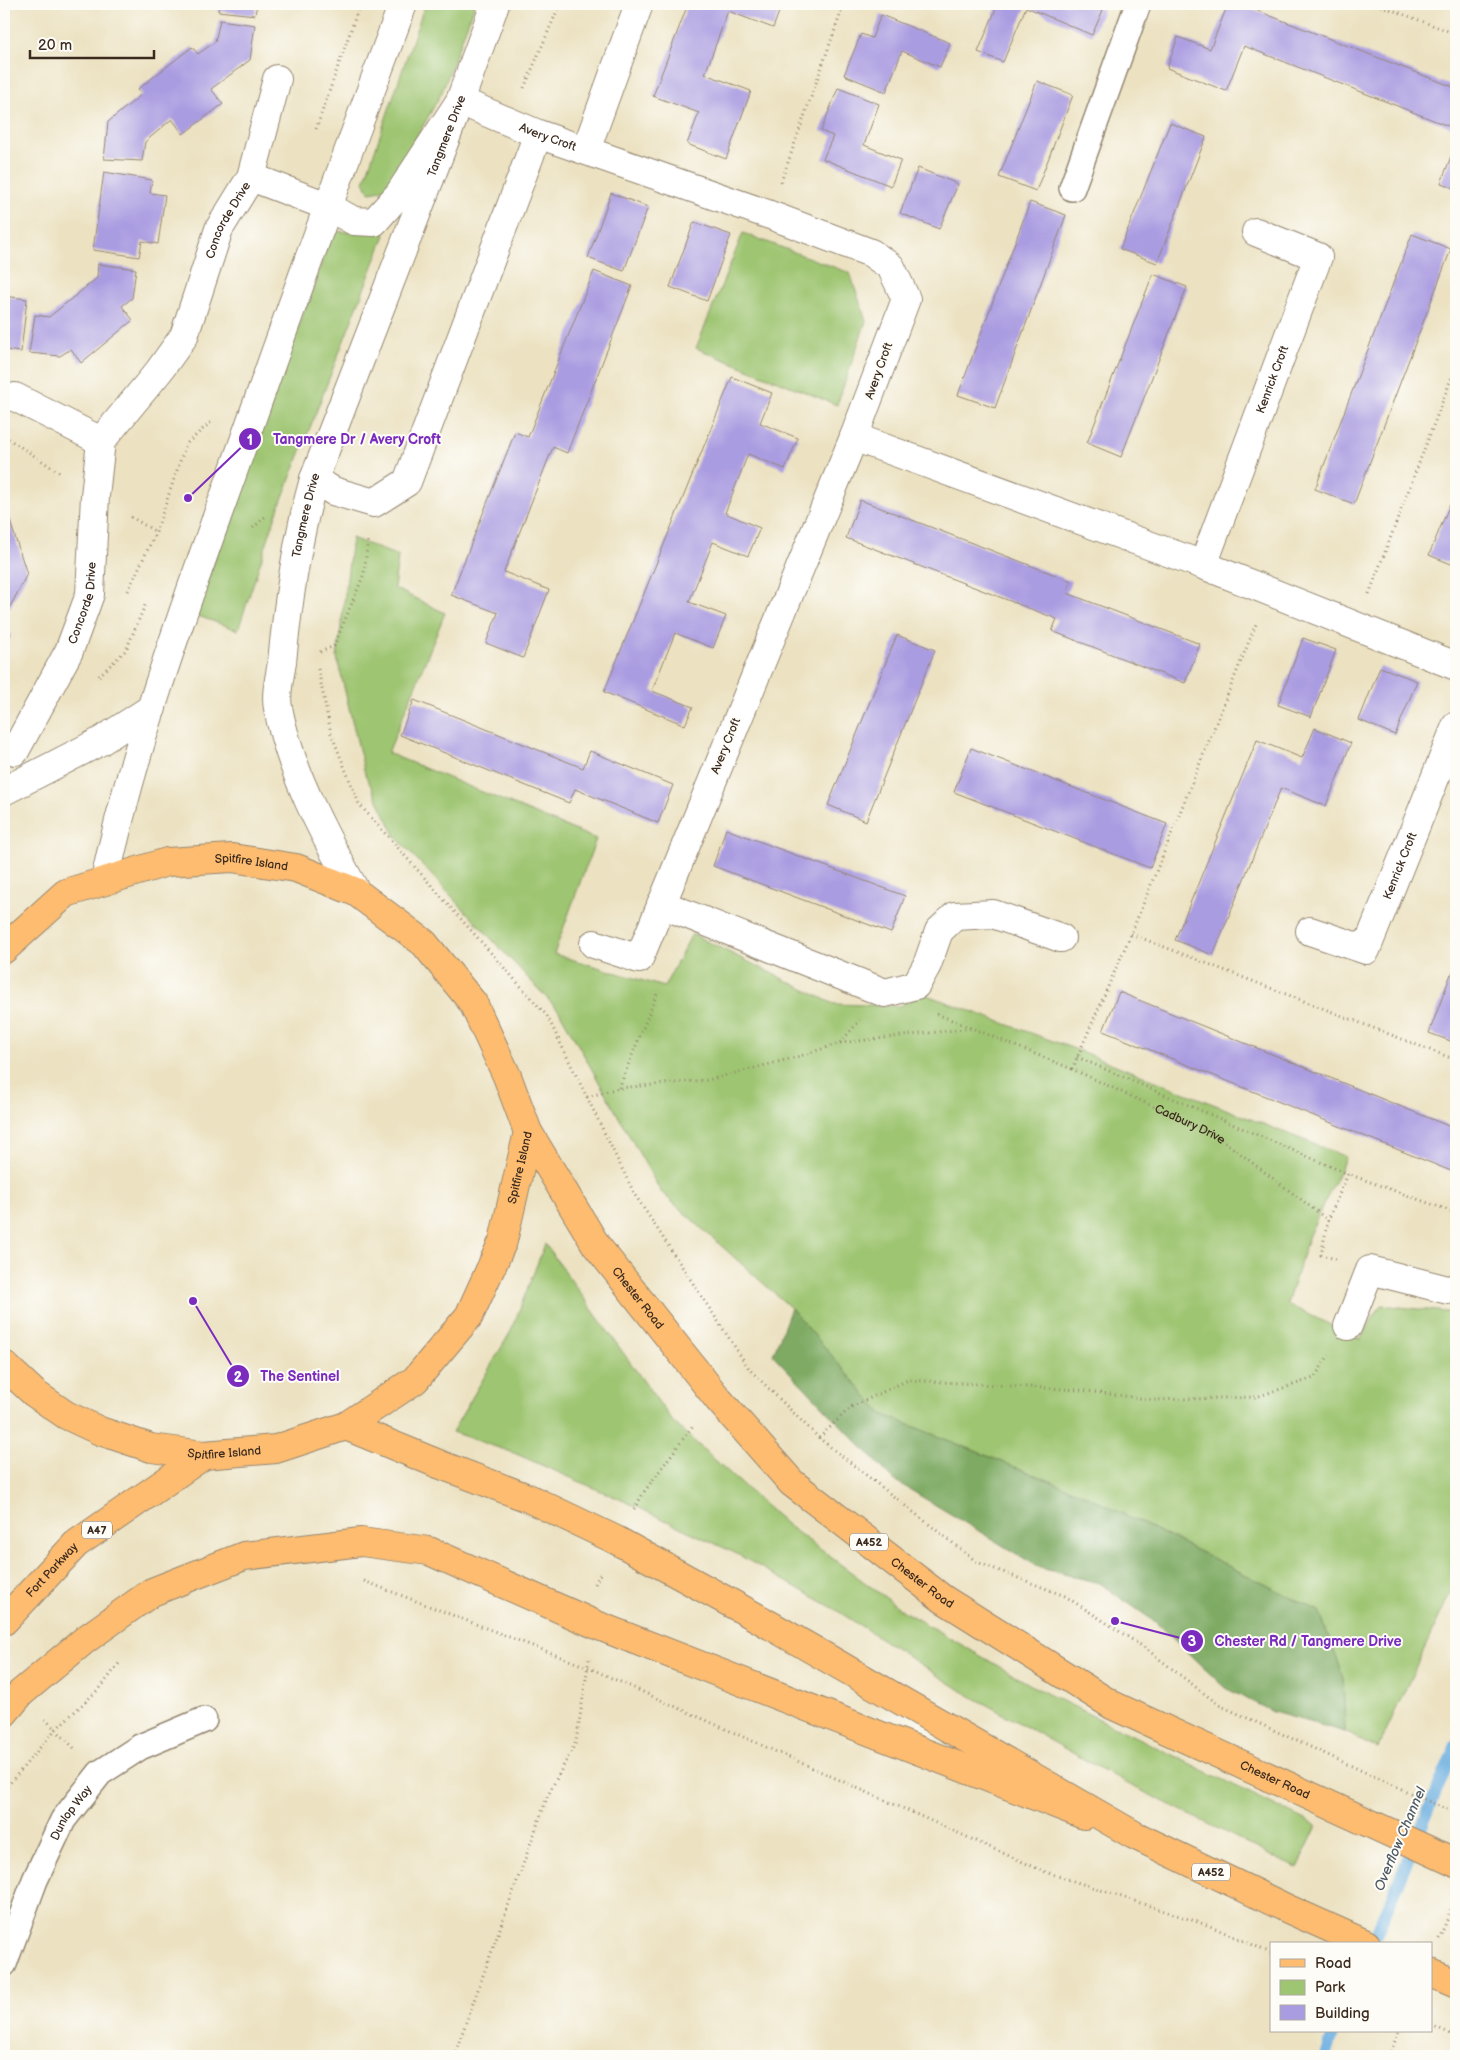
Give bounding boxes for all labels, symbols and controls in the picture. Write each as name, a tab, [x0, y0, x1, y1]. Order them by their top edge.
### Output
scale bar	[30, 28, 154, 60]
text: 20 m	[38, 36, 72, 55]
street label: Tangmere Drive	[424, 93, 469, 179]
street label: Avery Croft	[517, 120, 579, 154]
street label: Concorde Drive	[202, 179, 254, 261]
street label: Avery Croft	[862, 340, 896, 401]
street label: Kenrick Croft	[1253, 343, 1292, 415]
callout: Tangmere Dr / Avery Croft	[238, 425, 451, 454]
text: 1	[247, 431, 253, 450]
text: Tangmere Dr / Avery Croft	[273, 431, 441, 448]
street label: Tangmere Drive	[289, 471, 323, 559]
street label: Concorde Drive	[65, 562, 99, 646]
street label: Avery Croft	[708, 715, 744, 776]
street label: Kenrick Croft	[1380, 830, 1420, 901]
street label: Spitfire Island	[214, 851, 289, 874]
street label: Cadbury Drive	[1152, 1101, 1229, 1147]
street label: Spitfire Island	[504, 1130, 535, 1205]
street label: Chester Road	[609, 1264, 667, 1332]
callout: The Sentinel	[225, 1362, 350, 1391]
text: 2	[234, 1368, 243, 1387]
text: The Sentinel	[260, 1368, 340, 1385]
street label: Spitfire Island	[187, 1443, 262, 1463]
road number: A47	[82, 1522, 112, 1538]
road number: A452	[850, 1534, 888, 1550]
street label: Fort Parkway	[23, 1539, 81, 1600]
street label: Chester Road	[888, 1554, 957, 1611]
callout: Chester Rd / Tangmere Drive	[1180, 1626, 1412, 1655]
text: 3	[1188, 1632, 1197, 1651]
text: Chester Rd / Tangmere Drive	[1215, 1633, 1401, 1650]
street label: Chester Road	[1238, 1757, 1312, 1802]
street label: Dunlop Way	[47, 1782, 95, 1843]
water label: Overflow Channel	[1370, 1784, 1430, 1893]
road number: A452	[1192, 1864, 1230, 1880]
legend	[1270, 1942, 1432, 2032]
text: Road	[1315, 1954, 1351, 1973]
text: Park	[1315, 1978, 1346, 1997]
text: Building	[1315, 2004, 1370, 2023]

